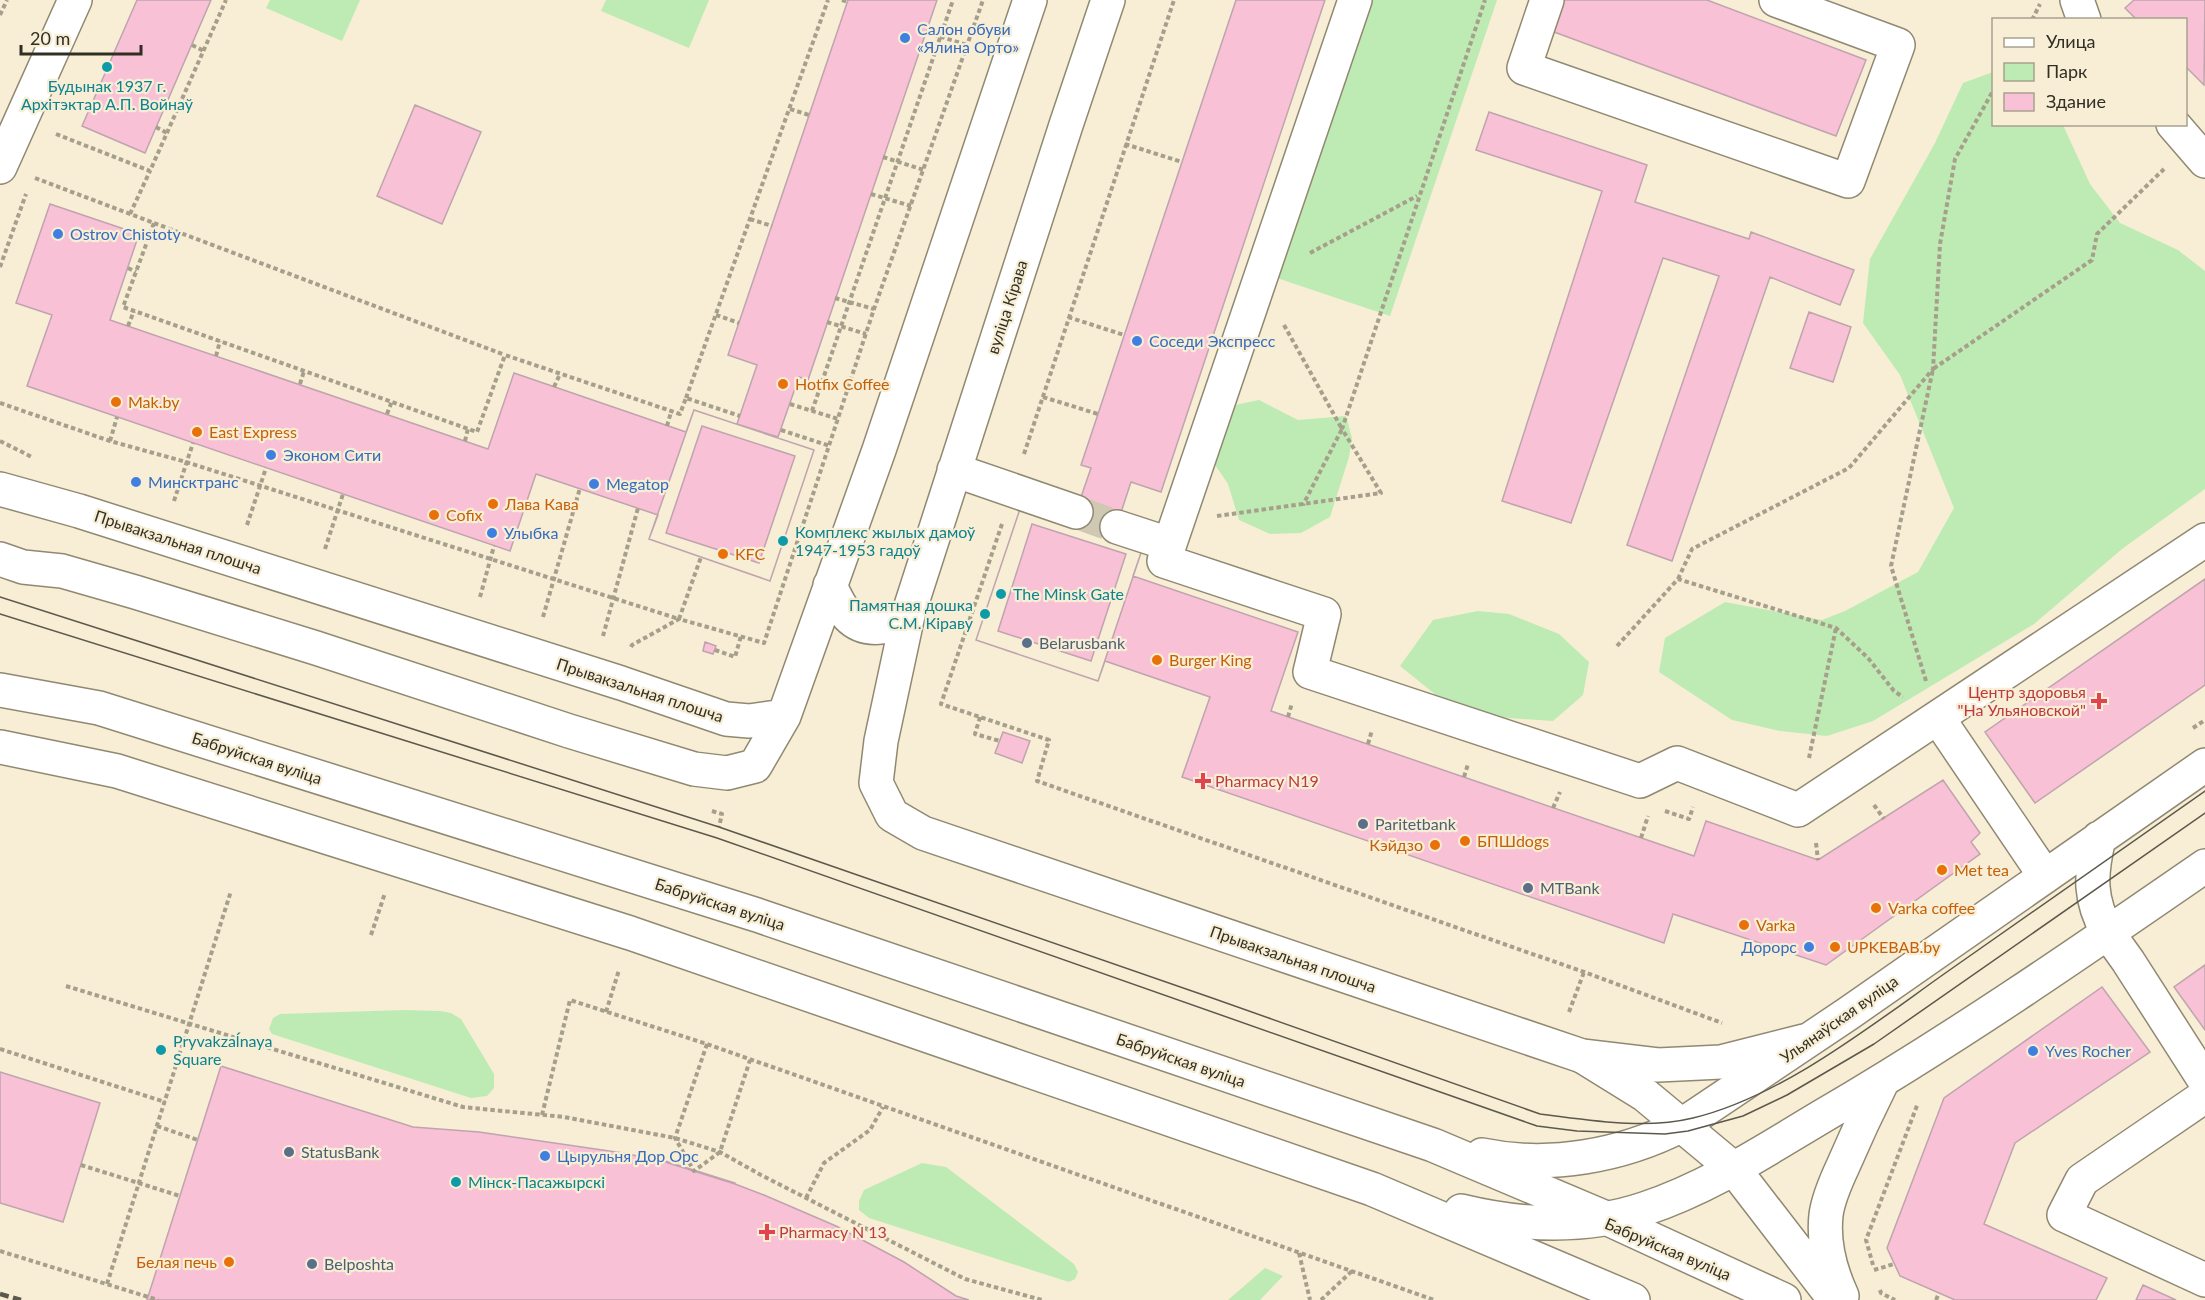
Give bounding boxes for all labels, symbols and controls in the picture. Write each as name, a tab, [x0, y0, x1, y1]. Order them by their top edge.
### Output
scale bar	[21, 18, 141, 56]
legend	[1992, 18, 2187, 126]
place label: Салон обуви «Ялина Орто»	[917, 19, 1019, 56]
text: 20 m	[30, 27, 70, 49]
text: Улица	[2046, 30, 2096, 52]
marker: Салон обуви «Ялина Орто»	[898, 31, 912, 45]
marker: Будынак 1937 г. Архітэктар А.П. Войнаў	[100, 60, 114, 74]
text: Парк	[2046, 60, 2088, 82]
place label: Будынак 1937 г. Архітэктар А.П. Войнаў	[21, 76, 194, 113]
text: Здание	[2046, 90, 2106, 112]
place label: Ostrov Chistoty	[70, 224, 181, 243]
marker: Ostrov Chistoty	[51, 227, 65, 241]
street label: вуліца Кірава	[982, 258, 1031, 356]
place label: Соседи Экспресс	[1149, 331, 1276, 350]
marker: Соседи Экспресс	[1130, 334, 1144, 348]
place label: Hotfix Coffee	[795, 374, 890, 393]
marker: Hotfix Coffee	[776, 377, 790, 391]
place label: Mak.by	[128, 392, 180, 411]
marker: Mak.by	[109, 395, 123, 409]
place label: East Express	[209, 422, 297, 441]
marker: East Express	[190, 425, 204, 439]
place label: Эконом Сити	[283, 445, 381, 464]
marker: Эконом Сити	[264, 448, 278, 462]
place label: Минсктранс	[148, 472, 239, 491]
place label: Megatop	[606, 474, 669, 493]
marker: Минсктранс	[129, 475, 143, 489]
marker: Megatop	[587, 477, 601, 491]
place label: Лава Кава	[504, 494, 579, 513]
marker: Лава Кава	[486, 497, 500, 511]
place label: Cofix	[446, 505, 483, 524]
street label: Прывакзальная плошча	[92, 506, 264, 577]
marker: Cofix	[427, 508, 441, 522]
place label: Комплекс жылых дамоў 1947-1953 гадоў	[795, 522, 976, 559]
place label: Улыбка	[504, 523, 558, 542]
marker: Улыбка	[485, 526, 499, 540]
marker: Комплекс жылых дамоў 1947-1953 гадоў	[776, 534, 790, 548]
place label: KFC	[735, 544, 766, 563]
marker: KFC	[716, 547, 730, 561]
place label: The Minsk Gate	[1013, 584, 1124, 603]
marker: The Minsk Gate	[994, 587, 1008, 601]
place label: Памятная дошка С.М. Кіраву	[849, 595, 974, 632]
marker: Памятная дошка С.М. Кіраву	[978, 607, 992, 621]
place label: Belarusbank	[1039, 633, 1126, 652]
marker: Belarusbank	[1020, 636, 1034, 650]
place label: Burger King	[1169, 650, 1252, 669]
marker: Burger King	[1150, 653, 1164, 667]
street label: Прывакзальная плошча	[554, 654, 726, 725]
place label: Центр здоровья "На Ульяновской"	[1958, 682, 2086, 719]
marker: Центр здоровья "На Ульяновской"	[2090, 692, 2108, 710]
street label: Бабруйская вуліца	[190, 728, 324, 787]
place label: Pharmacy N19	[1215, 771, 1319, 790]
marker: Pharmacy N19	[1196, 774, 1210, 788]
place label: Paritetbank	[1375, 814, 1457, 833]
marker: Paritetbank	[1356, 817, 1370, 831]
place label: БПШdogs	[1477, 831, 1549, 850]
marker: БПШdogs	[1458, 834, 1472, 848]
place label: Кэйдзо	[1369, 835, 1423, 854]
marker: Кэйдзо	[1428, 838, 1442, 852]
place label: Met tea	[1954, 860, 2009, 879]
marker: Met tea	[1935, 863, 1949, 877]
street label: Бабруйская вуліца	[653, 874, 787, 933]
place label: MTBank	[1540, 878, 1600, 897]
marker: MTBank	[1521, 881, 1535, 895]
place label: Varka coffee	[1888, 898, 1975, 917]
marker: Varka coffee	[1869, 901, 1883, 915]
place label: Varka	[1756, 915, 1796, 934]
marker: Varka	[1737, 918, 1751, 932]
street label: Прывакзальная плошча	[1208, 921, 1379, 996]
place label: Дорорс	[1741, 937, 1797, 956]
place label: UPKEBAB.by	[1847, 937, 1941, 956]
marker: Дорорс	[1802, 940, 1816, 954]
marker: UPKEBAB.by	[1828, 940, 1842, 954]
street label: Ульянаўская вуліца	[1776, 971, 1901, 1066]
street label: Бабруйская вуліца	[1114, 1029, 1248, 1091]
place label: Pryvakzaĺnaya Square	[173, 1031, 272, 1068]
place label: Yves Rocher	[2045, 1041, 2131, 1060]
marker: Pryvakzaĺnaya Square	[154, 1043, 168, 1057]
marker: Yves Rocher	[2026, 1044, 2040, 1058]
place label: StatusBank	[301, 1142, 380, 1161]
marker: StatusBank	[282, 1145, 296, 1159]
place label: Цырульня Дор Орс	[557, 1146, 699, 1165]
marker: Цырульня Дор Орс	[538, 1149, 552, 1163]
place label: Мінск-Пасажырскі	[468, 1172, 605, 1191]
marker: Мінск-Пасажырскі	[449, 1175, 463, 1189]
street label: Бабруйская вуліца	[1602, 1213, 1734, 1284]
place label: Pharmacy N 13	[779, 1222, 887, 1241]
marker: Pharmacy N 13	[760, 1225, 774, 1239]
place label: Белая печь	[136, 1252, 217, 1271]
place label: Belposhta	[324, 1254, 394, 1273]
marker: Белая печь	[222, 1255, 236, 1269]
marker: Belposhta	[305, 1257, 319, 1271]

